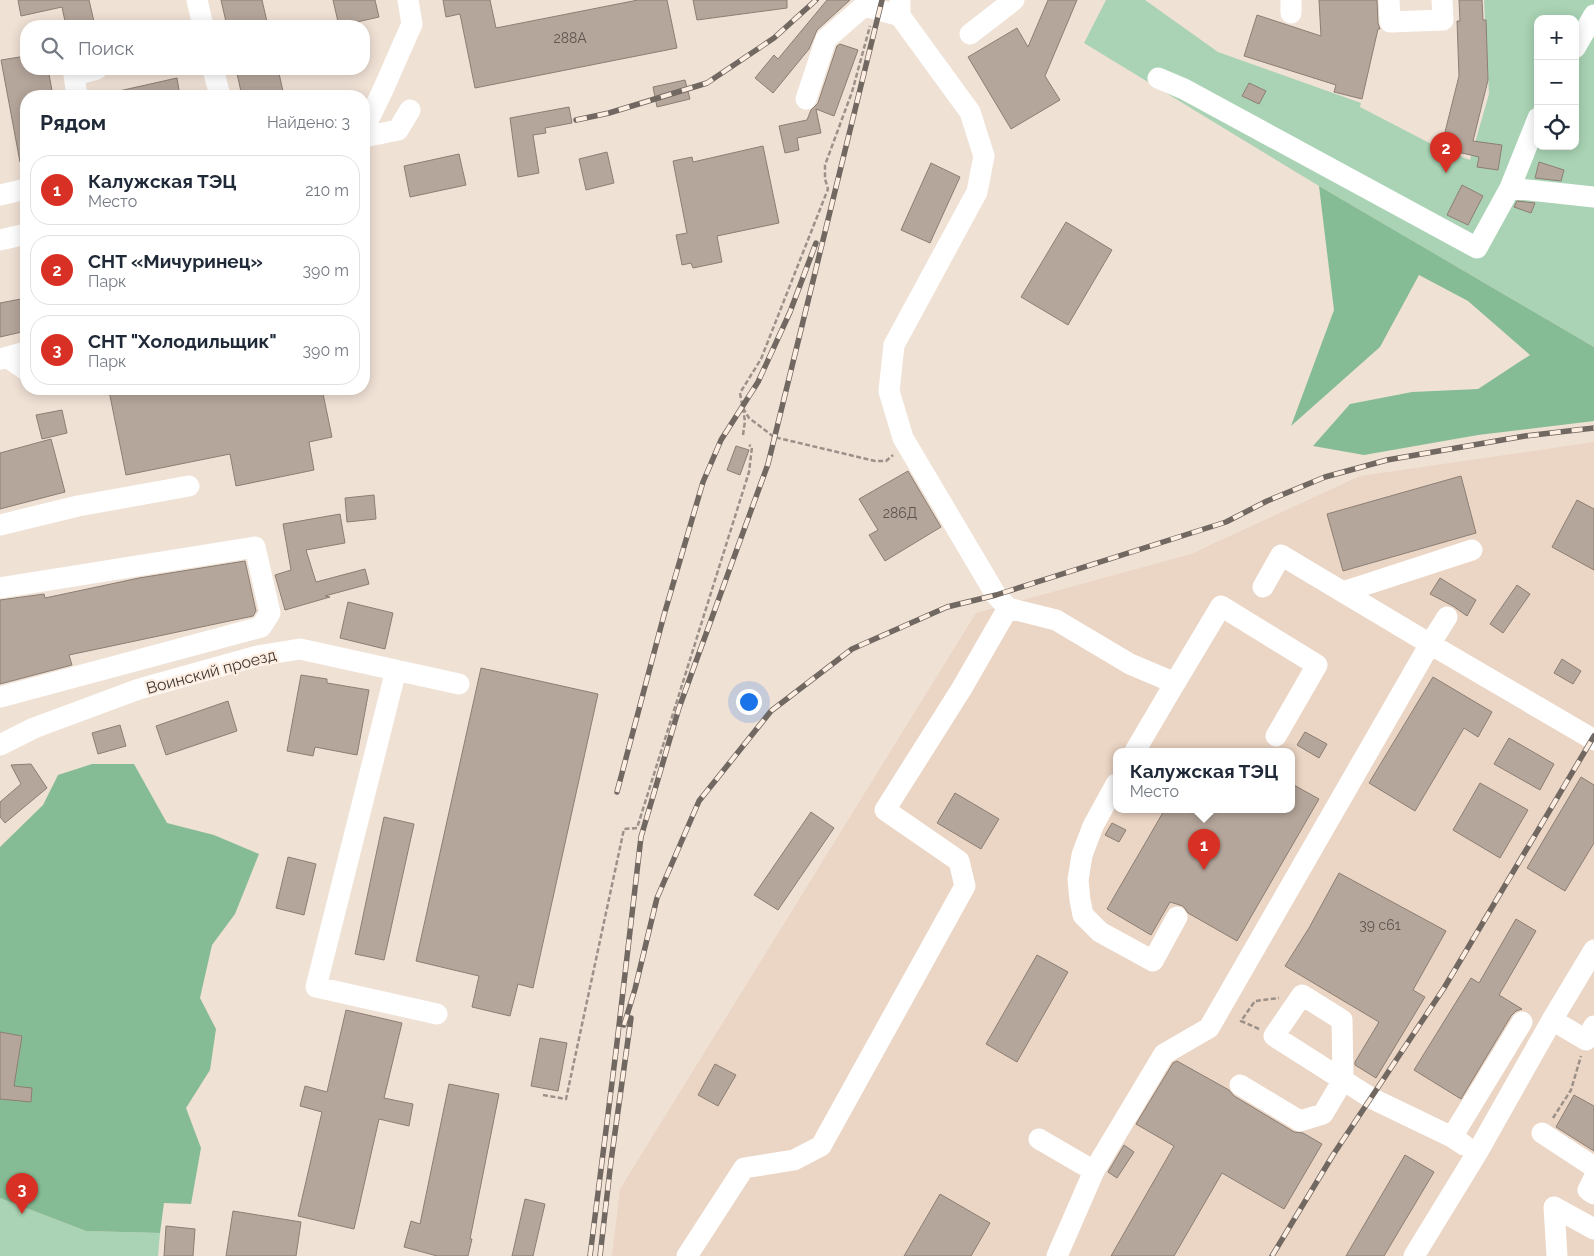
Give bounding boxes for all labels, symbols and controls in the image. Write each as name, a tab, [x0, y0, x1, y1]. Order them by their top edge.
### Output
map controls	[1534, 15, 1579, 150]
button: +	[1534, 15, 1579, 60]
search box	[20, 20, 370, 75]
house number: 288А	[553, 30, 587, 46]
icon: search	[38, 34, 66, 62]
text: Поиск	[78, 37, 134, 59]
button: −	[1534, 60, 1579, 105]
button: locate	[1534, 105, 1579, 150]
text: Рядом	[40, 110, 106, 135]
text: Найдено: 3	[267, 113, 350, 132]
pin: 2	[1430, 132, 1462, 173]
text: Калужская ТЭЦ	[88, 170, 237, 192]
text: 1	[53, 181, 61, 200]
text: 210 m	[305, 181, 349, 200]
text: Место	[88, 192, 137, 211]
text: СНТ «Мичуринец»	[88, 250, 263, 272]
text: 2	[52, 261, 62, 280]
text: 390 m	[303, 261, 349, 280]
text: Парк	[88, 272, 126, 291]
text: СНТ "Холодильщик"	[88, 330, 277, 352]
text: 3	[53, 341, 61, 360]
text: 390 m	[303, 341, 349, 360]
text: Парк	[88, 352, 126, 371]
house number: 286Д	[883, 505, 917, 521]
street label: Воинский проезд	[144, 645, 278, 698]
your location	[736, 689, 762, 715]
popup	[1113, 748, 1295, 813]
text: Калужская ТЭЦ	[1130, 760, 1278, 782]
text: Место	[1130, 782, 1179, 801]
pin: 1	[1188, 829, 1220, 870]
house number: 39 с61	[1359, 917, 1401, 933]
pin: 3	[6, 1173, 38, 1214]

